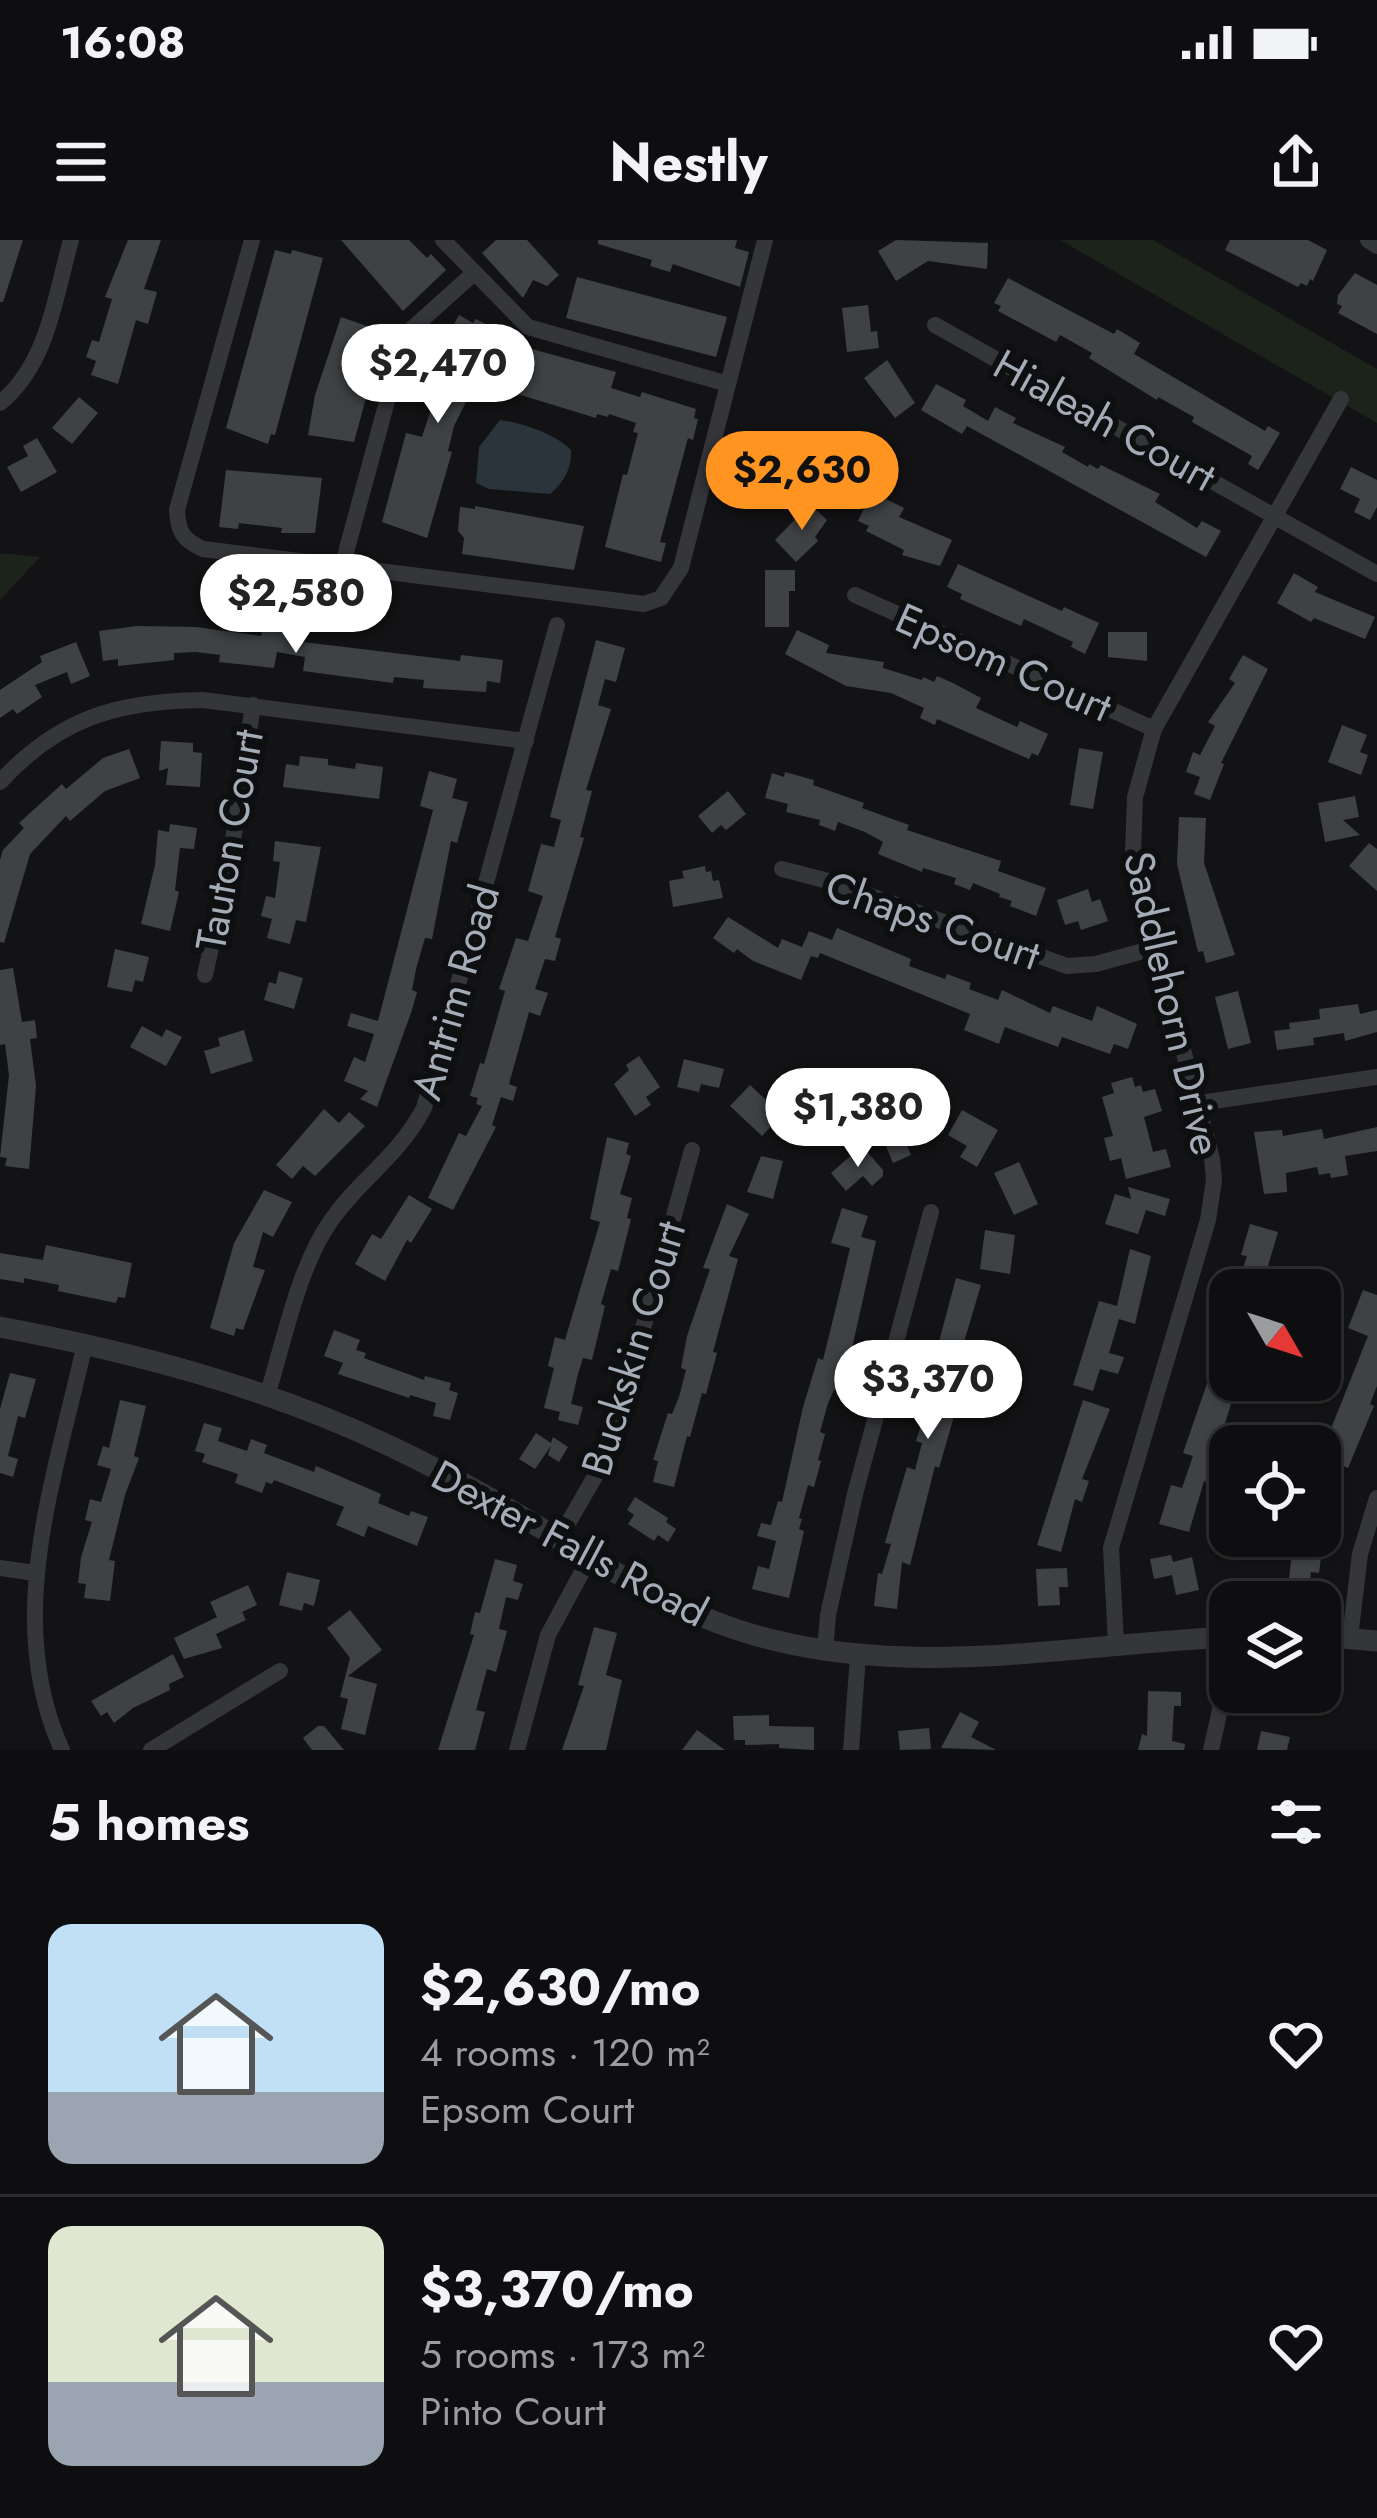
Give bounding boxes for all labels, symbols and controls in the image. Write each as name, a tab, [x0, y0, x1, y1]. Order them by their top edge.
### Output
text: 16:08	[60, 10, 186, 75]
text: Nestly	[609, 123, 768, 201]
icon: menu	[48, 129, 114, 195]
icon: share	[1263, 129, 1329, 195]
pin: $2,470	[340, 324, 536, 426]
text: $2,470	[368, 334, 508, 391]
street label: Hialeah Court	[983, 334, 1227, 507]
pin: $2,630	[704, 431, 900, 533]
text: $2,630	[733, 441, 871, 498]
pin: $2,580	[198, 554, 394, 656]
text: $2,580	[227, 564, 365, 621]
street label: Epsom Court	[886, 588, 1121, 737]
street label: Tauton Court	[180, 725, 279, 955]
street label: Saddlehorn Drive	[1108, 845, 1237, 1161]
street label: Chaps Court	[818, 855, 1048, 986]
street label: Antrim Road	[396, 877, 515, 1107]
pin: $1,380	[760, 1068, 956, 1170]
text: $1,380	[792, 1078, 924, 1135]
street label: Buckskin Court	[566, 1213, 701, 1483]
north arrow	[1209, 1269, 1341, 1401]
map controls	[1209, 1269, 1341, 1713]
pin: $3,370	[830, 1340, 1026, 1442]
text: $3,370	[861, 1350, 995, 1407]
button: locate	[1209, 1425, 1341, 1557]
street label: Dexter Falls Road	[421, 1445, 719, 1642]
button: layers	[1209, 1581, 1341, 1713]
text: 5 homes	[48, 1785, 250, 1859]
icon: filters	[1263, 1789, 1329, 1855]
text: $2,630/mo	[420, 1950, 701, 2024]
icon: home	[144, 1972, 288, 2116]
icon: heart	[1263, 2011, 1329, 2077]
text: 4 rooms · 120 m²	[420, 2024, 710, 2081]
text: Epsom Court	[420, 2081, 634, 2138]
text: $3,370/mo	[420, 2252, 694, 2326]
icon: home	[144, 2274, 288, 2418]
icon: heart	[1263, 2313, 1329, 2379]
text: 5 rooms · 173 m²	[420, 2326, 705, 2383]
text: Pinto Court	[420, 2383, 606, 2440]

